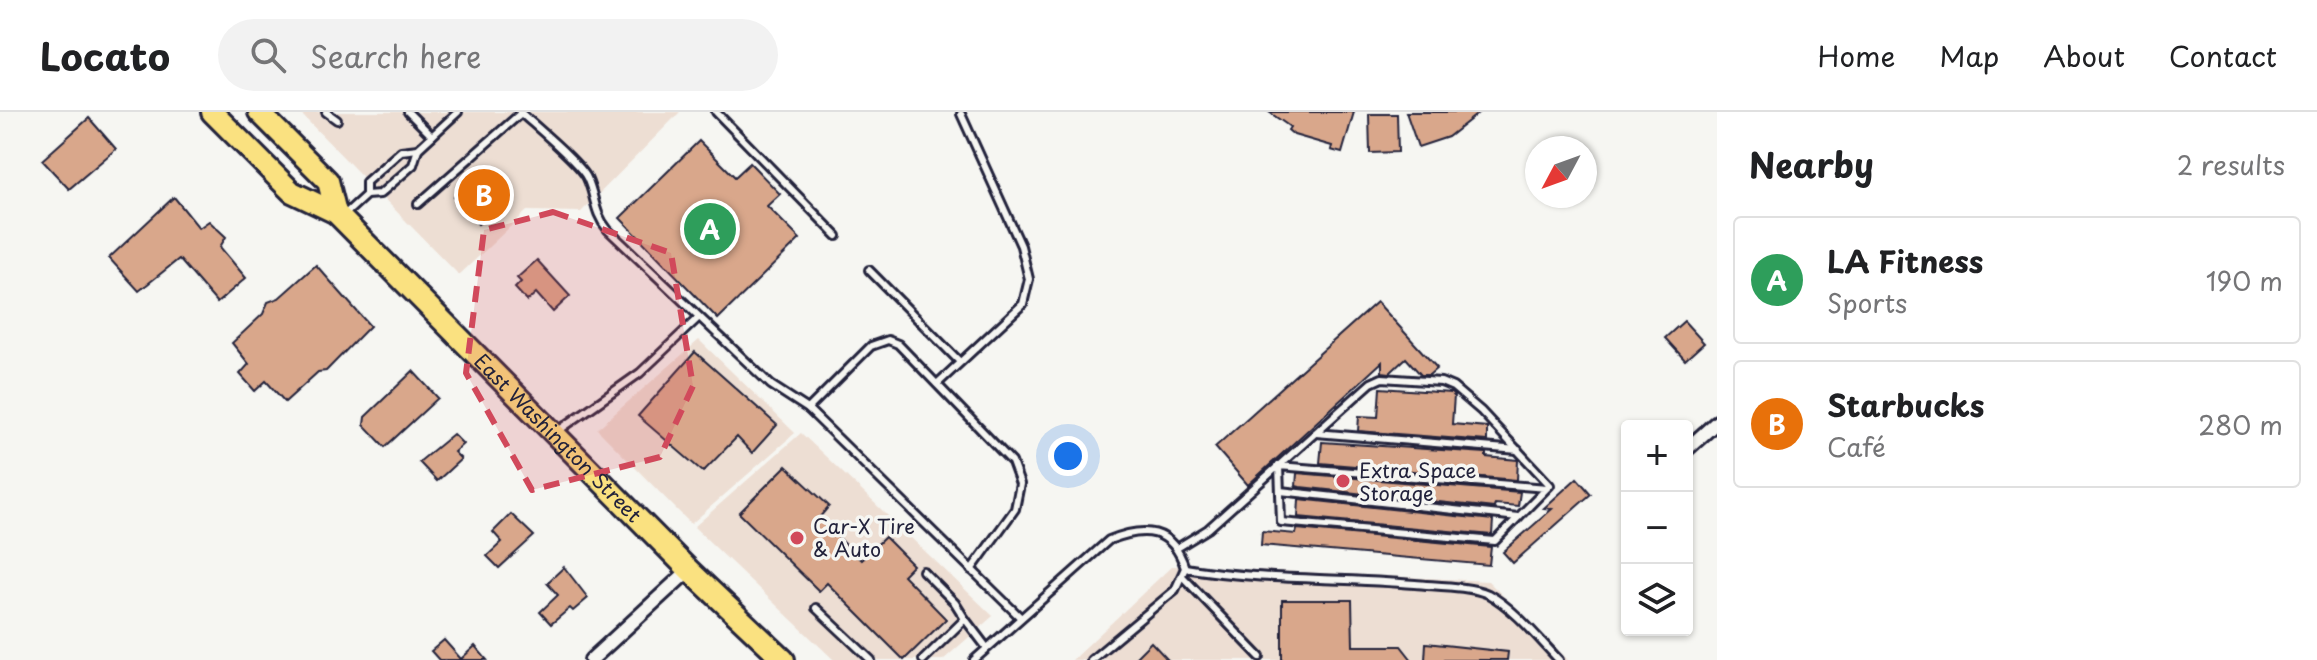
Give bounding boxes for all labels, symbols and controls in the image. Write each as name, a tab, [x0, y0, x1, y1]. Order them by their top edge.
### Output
search box	[218, 19, 778, 91]
text: Locato	[40, 27, 170, 84]
icon: search	[246, 33, 290, 77]
text: Search here	[310, 33, 482, 78]
text: Home	[1817, 34, 1895, 77]
text: Map	[1939, 34, 1999, 77]
text: About	[2043, 34, 2125, 77]
text: Contact	[2169, 34, 2277, 77]
north arrow	[1525, 136, 1597, 208]
text: Nearby	[1749, 138, 1874, 190]
text: 2 results	[2177, 145, 2285, 184]
pin: B	[458, 165, 510, 225]
pin: A	[684, 199, 736, 259]
text: LA Fitness	[1827, 238, 1983, 283]
text: A	[1767, 261, 1787, 300]
text: 190 m	[2206, 261, 2283, 300]
text: Sports	[1827, 283, 1907, 322]
street label: East Washington Street	[468, 346, 649, 529]
text: Starbucks	[1827, 382, 1984, 427]
text: B	[1768, 405, 1786, 444]
text: 280 m	[2198, 405, 2283, 444]
map controls	[1621, 420, 1693, 636]
button: +	[1621, 420, 1693, 492]
text: Café	[1827, 427, 1886, 466]
your location	[1048, 436, 1088, 476]
place label: Extra Space Storage	[1359, 455, 1477, 508]
marker: Extra Space Storage	[1334, 472, 1352, 490]
button: −	[1621, 492, 1693, 564]
place label: Car-X Tire & Auto	[813, 511, 915, 564]
marker: Car-X Tire & Auto	[788, 529, 806, 547]
button: layers	[1621, 564, 1693, 636]

